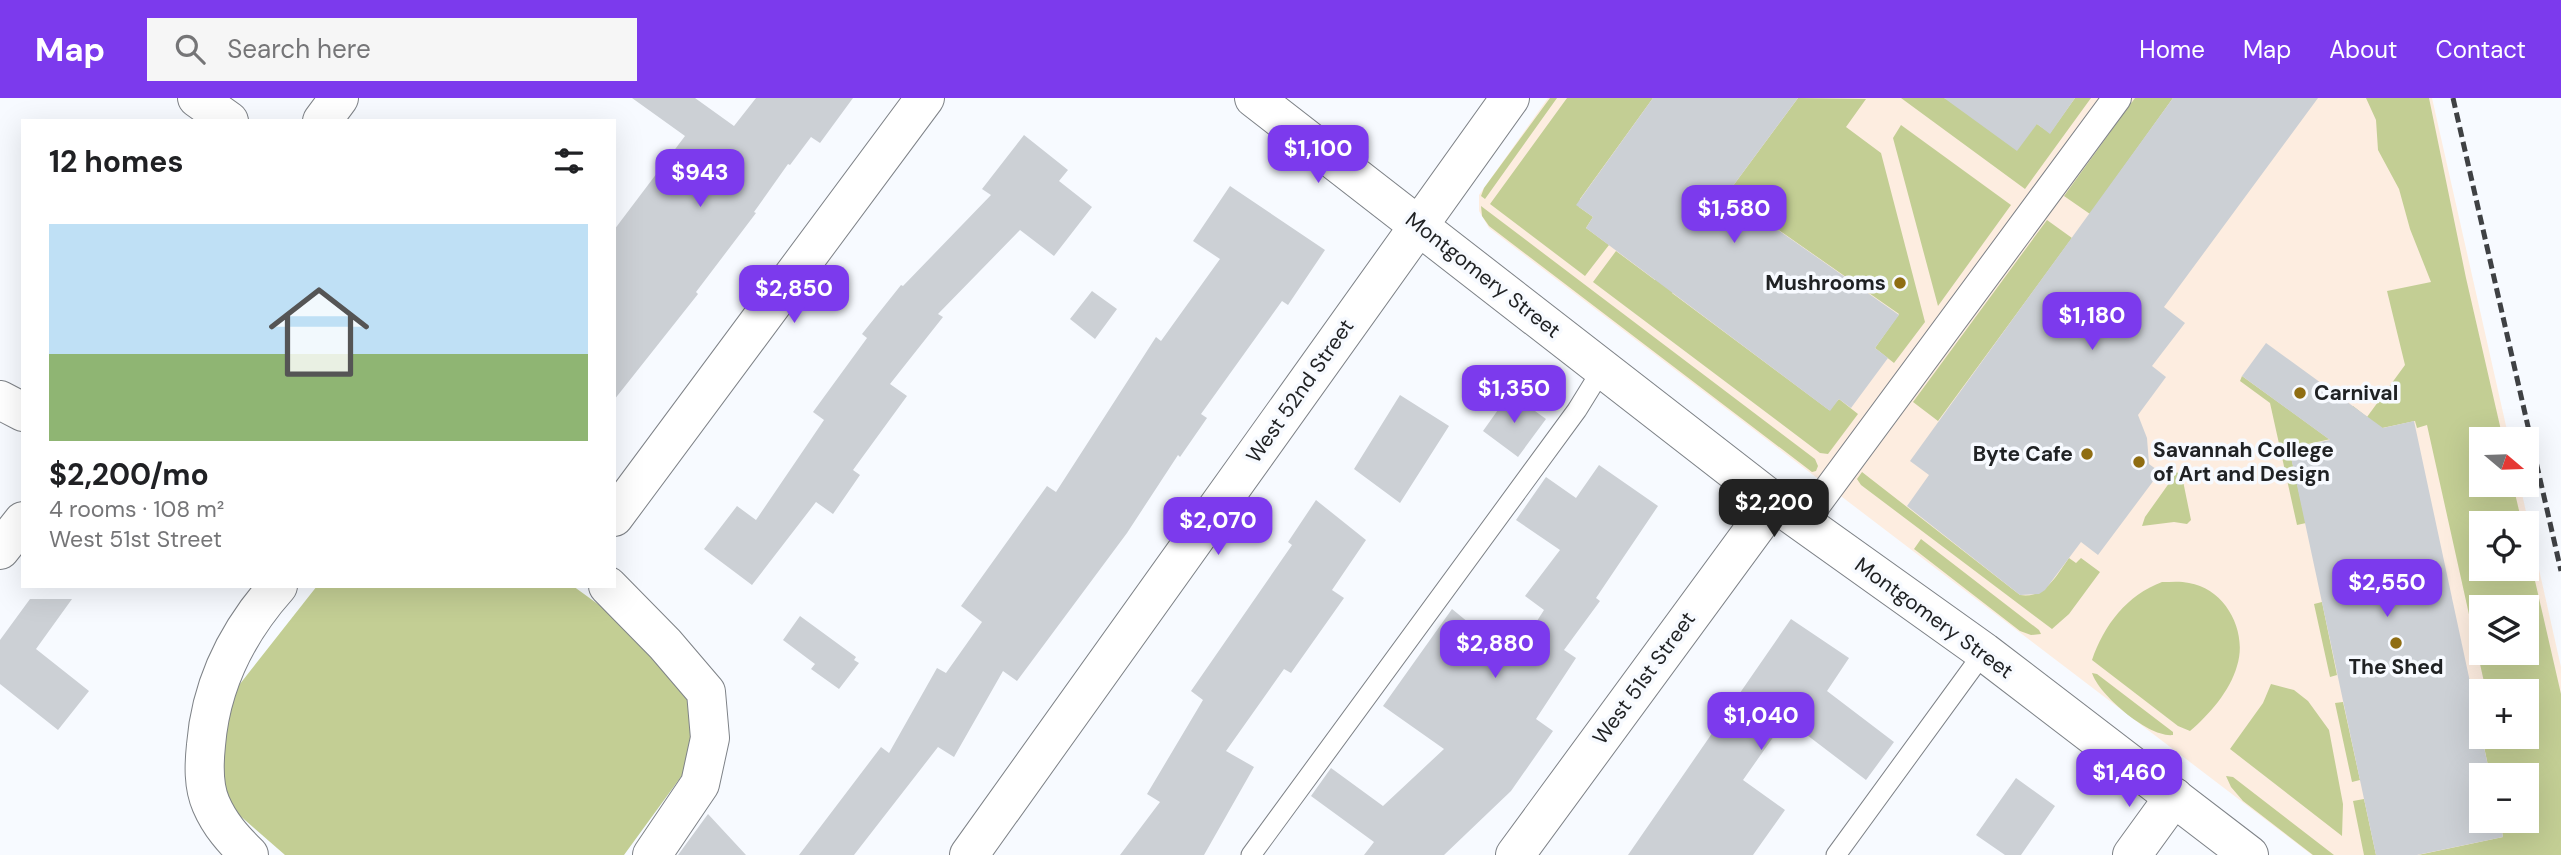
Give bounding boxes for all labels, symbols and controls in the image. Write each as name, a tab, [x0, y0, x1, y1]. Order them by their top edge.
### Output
search box	[147, 18, 637, 81]
text: Map	[35, 28, 105, 71]
icon: search	[171, 30, 209, 68]
text: Search here	[227, 32, 371, 66]
text: Home	[2139, 34, 2205, 65]
text: Map	[2243, 34, 2291, 65]
text: About	[2329, 34, 2398, 65]
text: Contact	[2436, 34, 2526, 65]
pin: $1,100	[1261, 126, 1375, 185]
text: $1,100	[1284, 133, 1352, 163]
text: 12 homes	[49, 142, 183, 181]
icon: filters	[550, 142, 588, 180]
pin: $943	[659, 150, 741, 209]
text: $943	[671, 157, 729, 187]
pin: $1,580	[1677, 186, 1791, 245]
text: $1,580	[1698, 193, 1770, 223]
street label: Montgomery Street	[1400, 206, 1566, 344]
pin: $2,850	[737, 266, 851, 325]
icon: home	[256, 269, 382, 395]
place label: Mushrooms	[1765, 269, 1886, 297]
text: $2,850	[755, 273, 833, 303]
marker: Mushrooms	[1892, 275, 1908, 291]
pin: $1,180	[2035, 292, 2149, 352]
text: $1,180	[2058, 300, 2126, 330]
street label: West 52nd Street	[1240, 313, 1360, 469]
pin: $1,350	[1457, 366, 1571, 425]
text: $1,350	[1478, 373, 1550, 403]
place label: Carnival	[2314, 379, 2398, 407]
marker: Carnival	[2292, 385, 2308, 401]
north arrow	[2469, 427, 2539, 497]
map controls	[2469, 427, 2539, 833]
place label: Savannah College of Art and Design	[2153, 436, 2334, 488]
place label: Byte Cafe	[1973, 440, 2073, 468]
marker: Byte Cafe	[2079, 446, 2095, 462]
marker: Savannah College of Art and Design	[2131, 454, 2147, 470]
text: $2,200/mo	[49, 455, 209, 494]
pin: $2,200	[1717, 480, 1831, 539]
text: $2,200	[1735, 487, 1813, 517]
text: 4 rooms · 108 m²	[49, 494, 224, 524]
pin: $2,070	[1161, 498, 1275, 557]
text: $2,070	[1179, 505, 1257, 535]
button: locate	[2469, 511, 2539, 581]
text: West 51st Street	[49, 524, 222, 554]
street label: Montgomery Street	[1849, 551, 2019, 685]
pin: $2,550	[2330, 560, 2444, 619]
text: $2,550	[2348, 567, 2426, 597]
button: layers	[2469, 595, 2539, 665]
street label: West 51st Street	[1586, 606, 1702, 750]
pin: $2,880	[1438, 620, 1552, 680]
text: $2,880	[1456, 628, 1534, 658]
marker: The Shed	[2388, 635, 2404, 651]
place label: The Shed	[2348, 653, 2444, 681]
button: +	[2469, 679, 2539, 749]
pin: $1,040	[1704, 692, 1818, 752]
text: $1,040	[1723, 700, 1799, 730]
pin: $1,460	[2072, 750, 2186, 809]
text: $1,460	[2092, 757, 2166, 787]
button: −	[2469, 763, 2539, 833]

